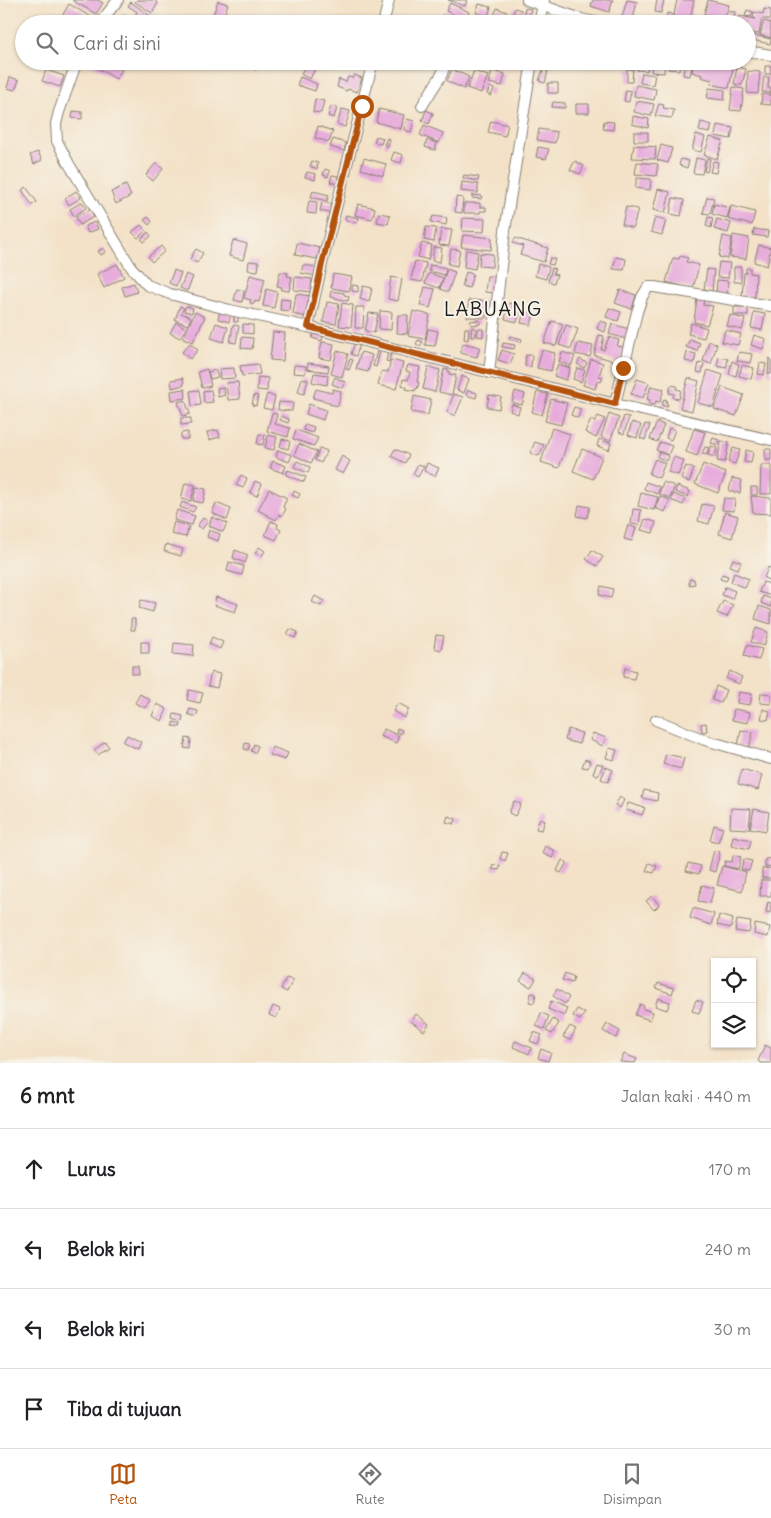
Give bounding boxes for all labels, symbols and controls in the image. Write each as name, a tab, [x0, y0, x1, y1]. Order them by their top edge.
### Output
search box	[15, 15, 756, 70]
icon: search	[33, 29, 61, 57]
text: Cari di sini	[73, 31, 161, 55]
route start	[351, 95, 374, 118]
district label: LABUANG	[444, 296, 542, 321]
route end	[612, 357, 635, 380]
map controls	[711, 958, 756, 1048]
button: locate	[711, 958, 756, 1003]
button: layers	[711, 1003, 756, 1048]
text: 6 mnt	[20, 1082, 75, 1109]
text: Jalan kaki · 440 m	[621, 1086, 751, 1106]
icon: ahead	[20, 1155, 48, 1183]
text: Lurus	[67, 1157, 116, 1181]
text: 170 m	[708, 1159, 751, 1179]
icon: left	[20, 1235, 48, 1263]
text: Belok kiri	[67, 1237, 145, 1261]
text: 240 m	[705, 1239, 751, 1259]
icon: left	[20, 1315, 48, 1343]
text: Belok kiri	[67, 1317, 145, 1341]
text: 30 m	[714, 1319, 751, 1339]
icon: arrive	[20, 1395, 48, 1423]
text: Tiba di tujuan	[67, 1397, 182, 1421]
tab: Peta	[109, 1460, 137, 1508]
tab: Rute	[356, 1460, 385, 1508]
tab: Disimpan	[603, 1460, 662, 1508]

